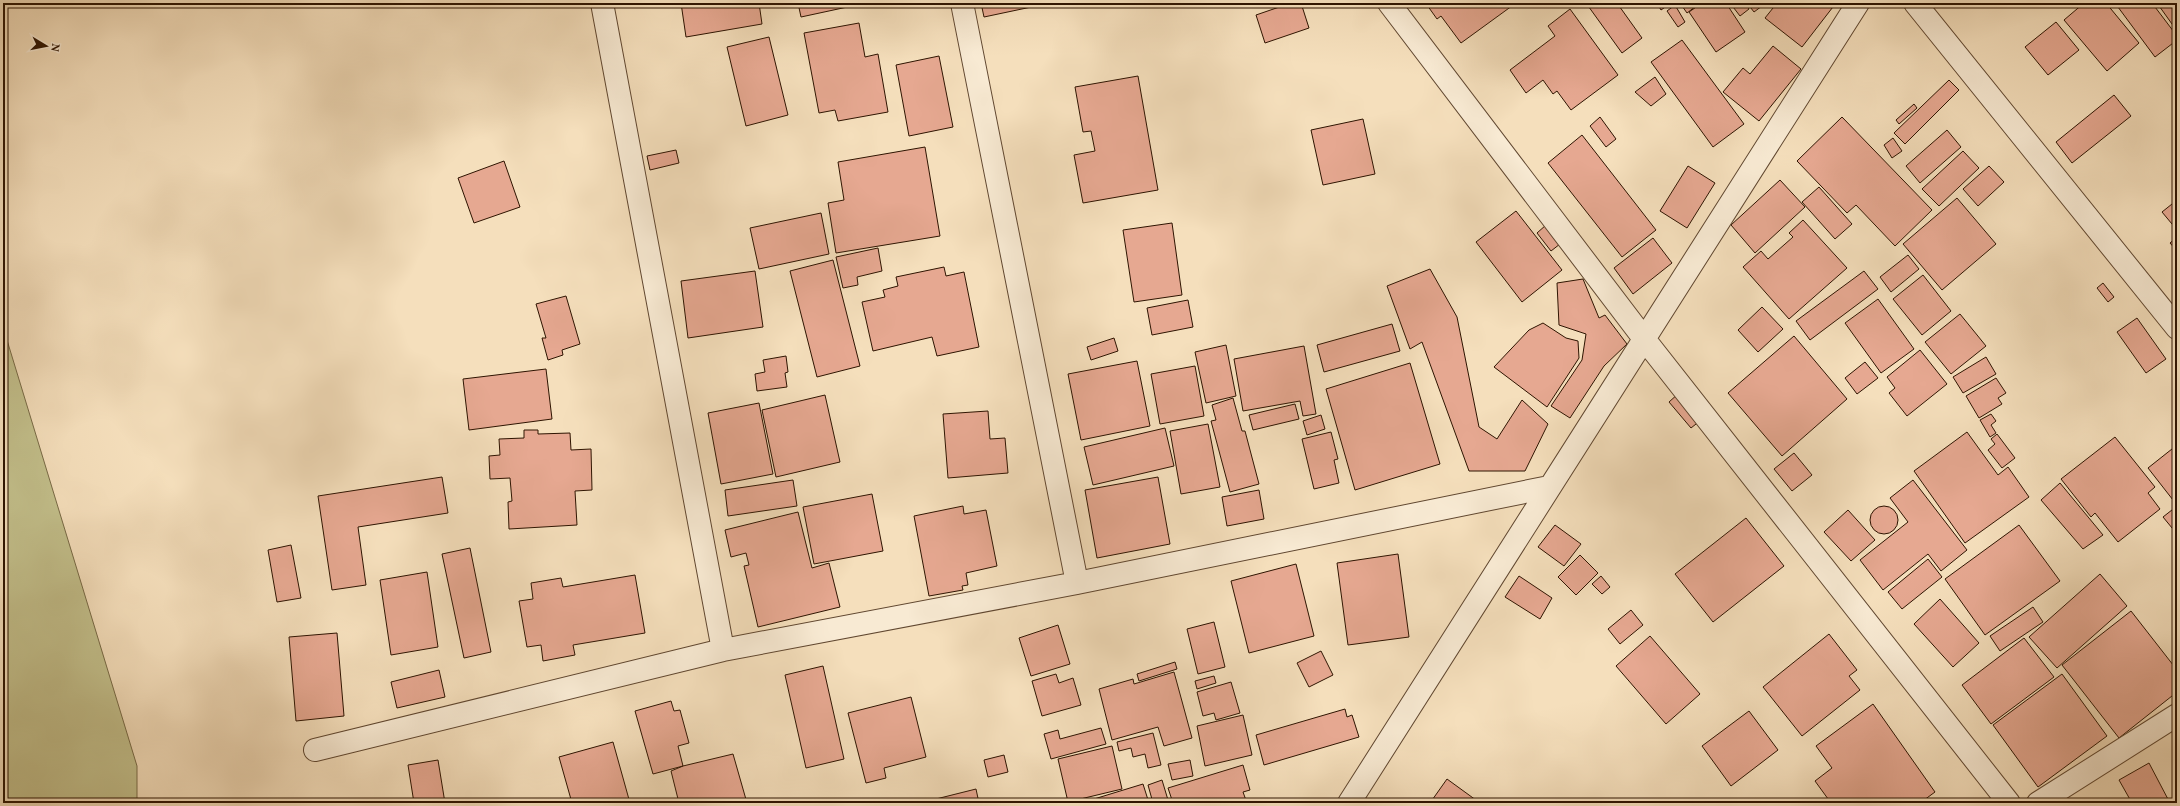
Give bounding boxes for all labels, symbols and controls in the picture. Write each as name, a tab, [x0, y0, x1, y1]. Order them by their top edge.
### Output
north arrow	[26, 26, 66, 66]
text: N	[46, 42, 62, 53]

